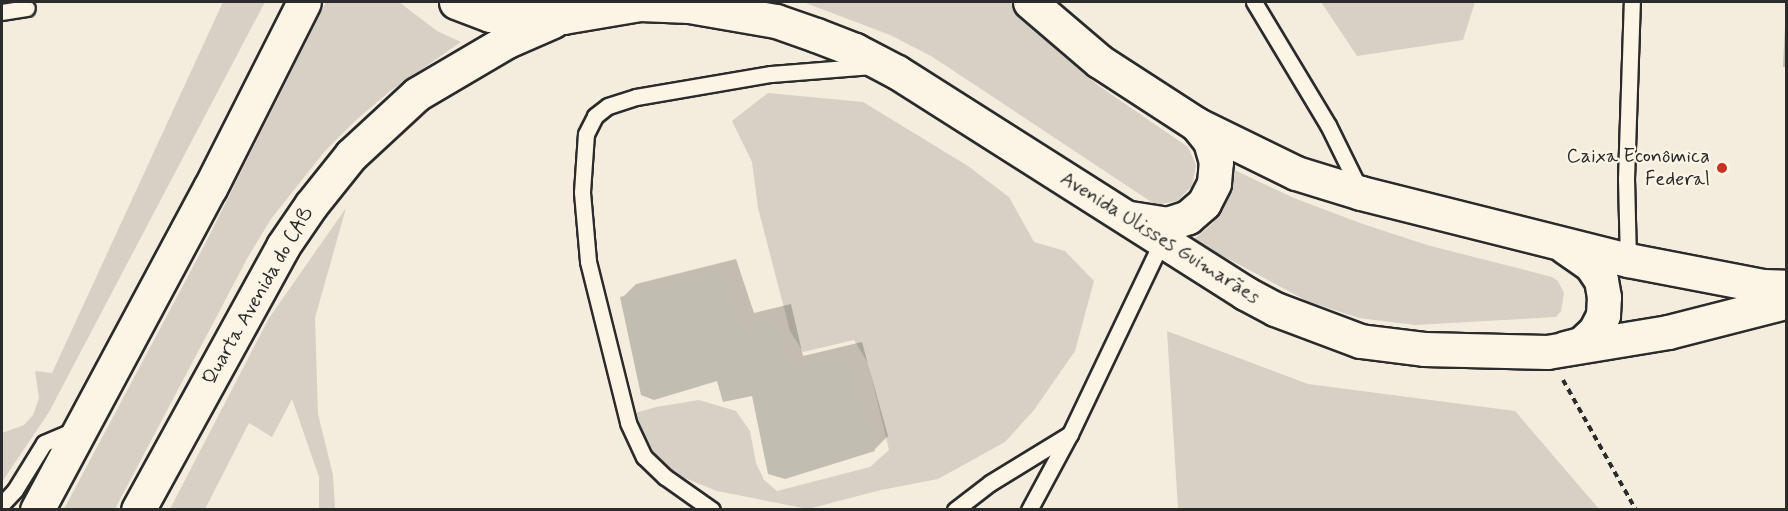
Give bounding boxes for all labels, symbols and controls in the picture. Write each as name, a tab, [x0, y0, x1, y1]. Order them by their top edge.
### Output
place label: Caixa Econômica Federal	[1567, 144, 1710, 191]
marker: Caixa Econômica Federal	[1715, 161, 1729, 175]
street label: Avenida Ulisses Guimarães	[1054, 166, 1266, 310]
street label: Quarta Avenida do CAB	[197, 202, 319, 390]

